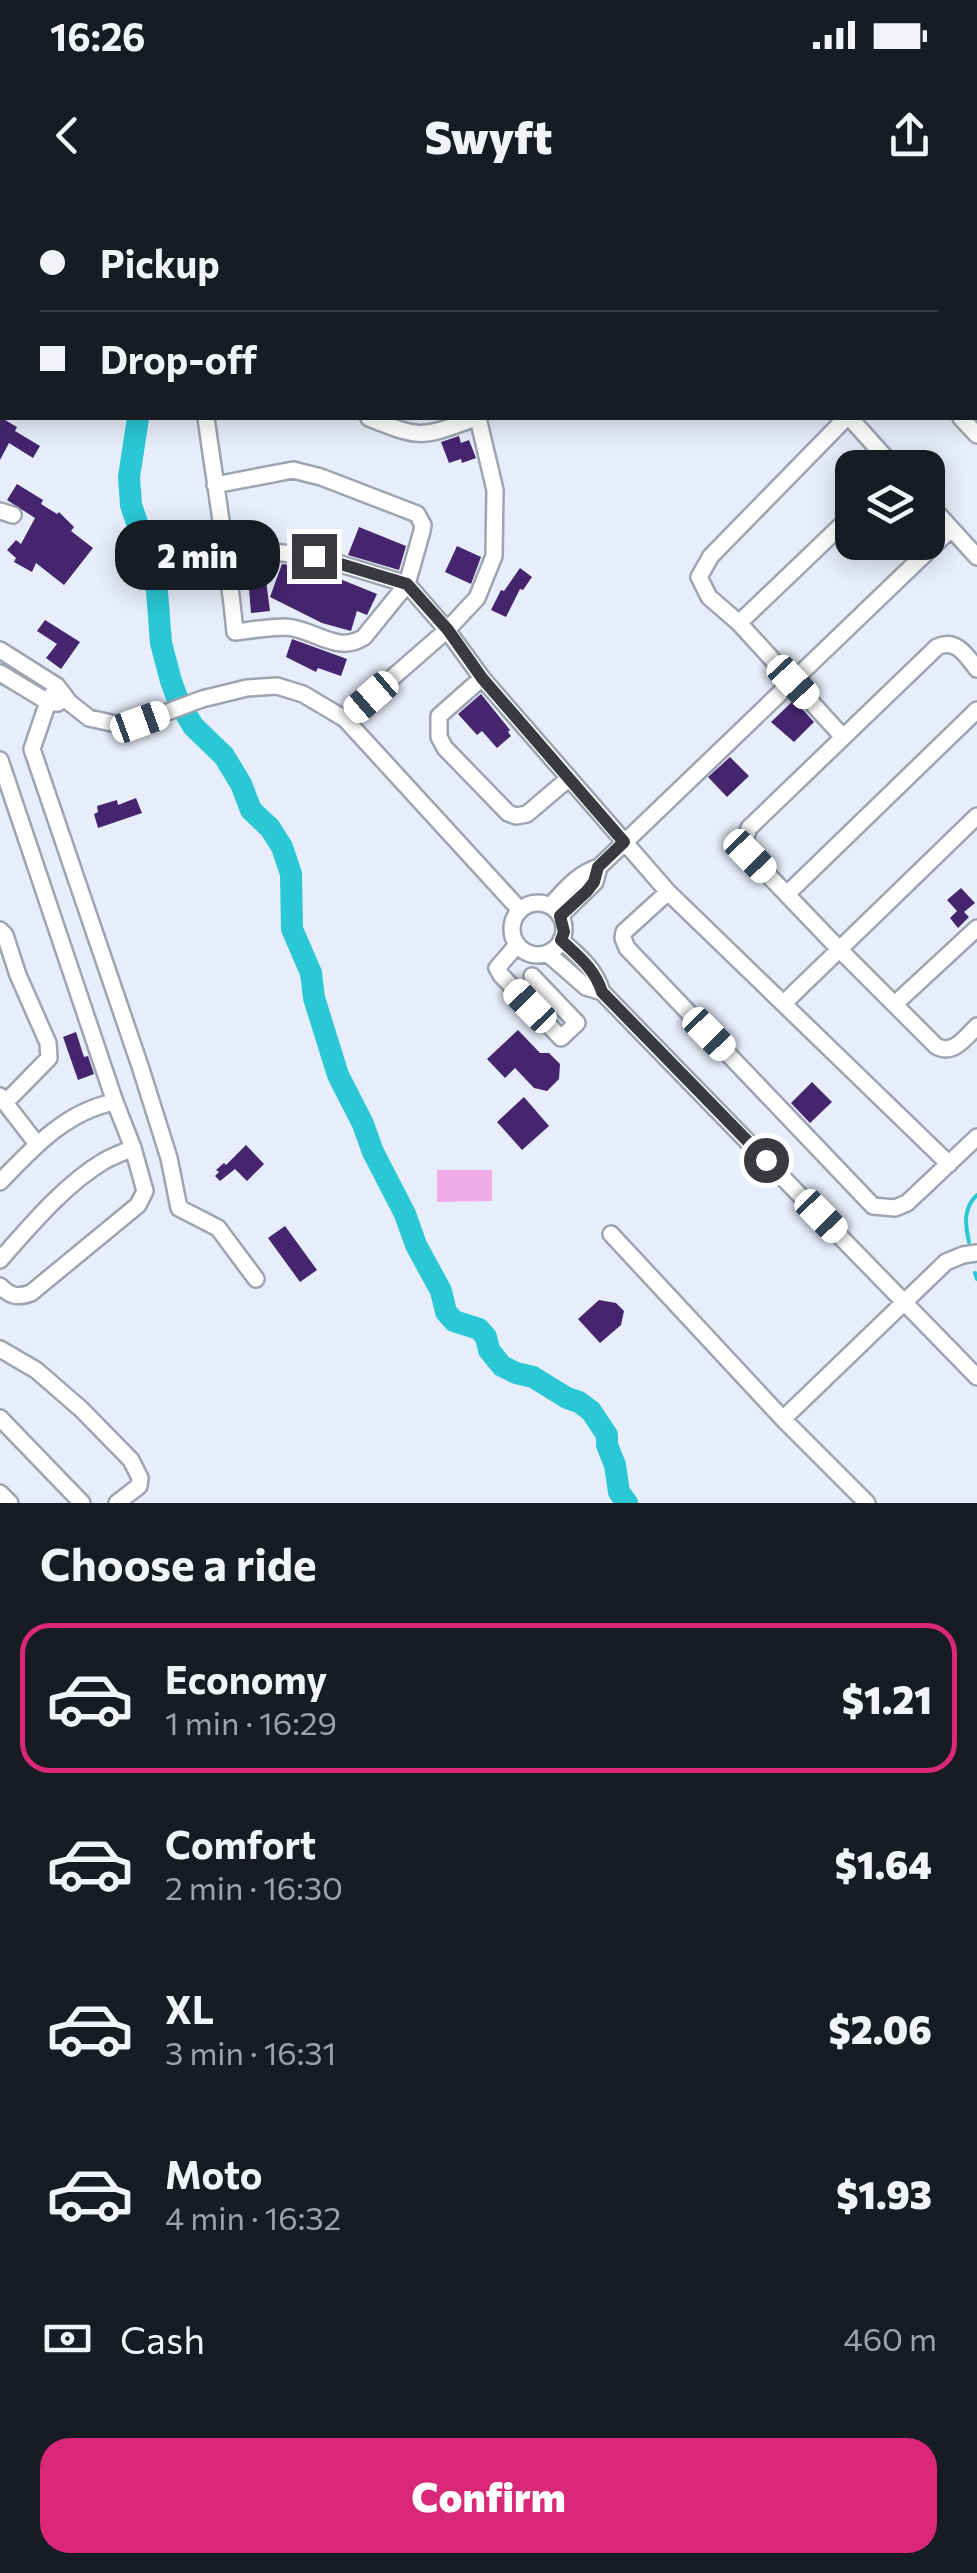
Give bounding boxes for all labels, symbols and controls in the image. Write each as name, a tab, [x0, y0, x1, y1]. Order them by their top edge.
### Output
text: 16:26	[50, 12, 146, 59]
icon: back	[40, 108, 95, 163]
text: Swyft	[425, 108, 552, 163]
icon: share	[882, 108, 937, 163]
text: Pickup	[100, 239, 220, 286]
text: Drop-off	[100, 335, 257, 382]
map controls	[835, 450, 945, 560]
button: layers	[835, 450, 945, 560]
callout: 2 min	[114, 521, 279, 591]
route end	[292, 534, 337, 579]
text: 2 min	[157, 535, 238, 575]
car	[762, 650, 824, 714]
car	[339, 666, 403, 728]
car	[107, 698, 173, 746]
car	[718, 824, 782, 888]
car	[498, 974, 562, 1038]
car	[677, 1002, 741, 1066]
route start	[744, 1138, 789, 1183]
car	[789, 1184, 853, 1248]
text: Choose a ride	[40, 1535, 317, 1590]
icon: car	[45, 1653, 135, 1743]
text: Economy	[165, 1655, 327, 1702]
text: $1.21	[842, 1675, 932, 1722]
text: 1 min · 16:29	[165, 1702, 337, 1742]
icon: car	[45, 1818, 135, 1908]
text: Comfort	[165, 1820, 316, 1867]
text: $1.64	[835, 1840, 932, 1887]
text: 2 min · 16:30	[165, 1867, 343, 1907]
icon: car	[45, 1983, 135, 2073]
text: XL	[165, 1985, 214, 2032]
text: $2.06	[829, 2005, 932, 2052]
text: 3 min · 16:31	[165, 2032, 336, 2072]
icon: car	[45, 2148, 135, 2238]
text: Moto	[165, 2150, 263, 2197]
text: $1.93	[836, 2170, 932, 2217]
text: 4 min · 16:32	[165, 2197, 341, 2237]
icon: cash	[40, 2311, 95, 2366]
text: Cash	[120, 2315, 205, 2362]
text: 460 m	[843, 2318, 937, 2358]
button: Confirm	[40, 2438, 937, 2553]

